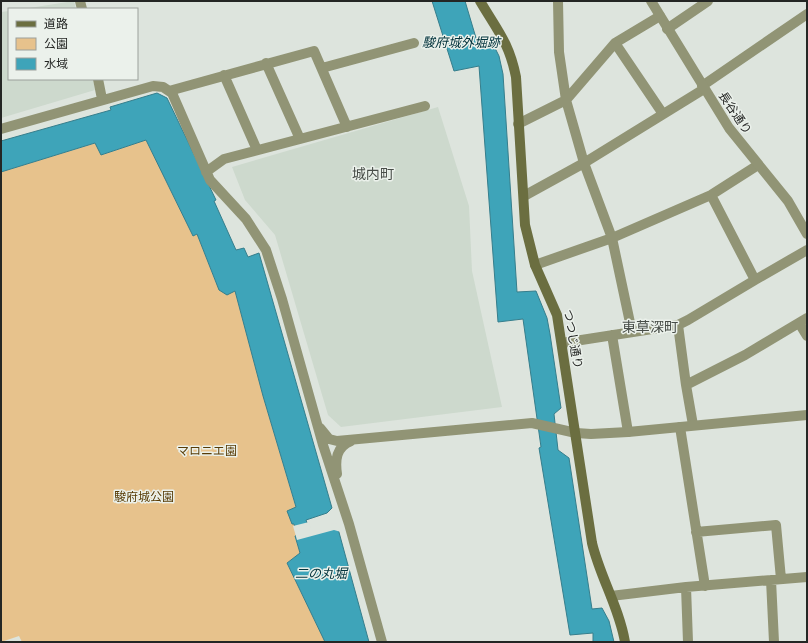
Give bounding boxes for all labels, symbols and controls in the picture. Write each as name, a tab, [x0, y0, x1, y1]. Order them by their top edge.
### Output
legend	[8, 8, 138, 80]
text: 道路	[44, 16, 68, 31]
water label: 駿府城外堀跡	[422, 34, 502, 50]
text: 公園	[44, 36, 68, 51]
text: 水域	[44, 56, 68, 71]
street label: 長谷通り	[716, 89, 755, 137]
district label: 城内町	[352, 165, 394, 182]
street label: つつじ通り	[561, 308, 586, 370]
district label: 東草深町	[622, 318, 678, 335]
park label: マロニエ園	[177, 443, 237, 458]
park label: 駿府城公園	[114, 489, 174, 504]
water label: 二の丸堀	[295, 565, 349, 581]

